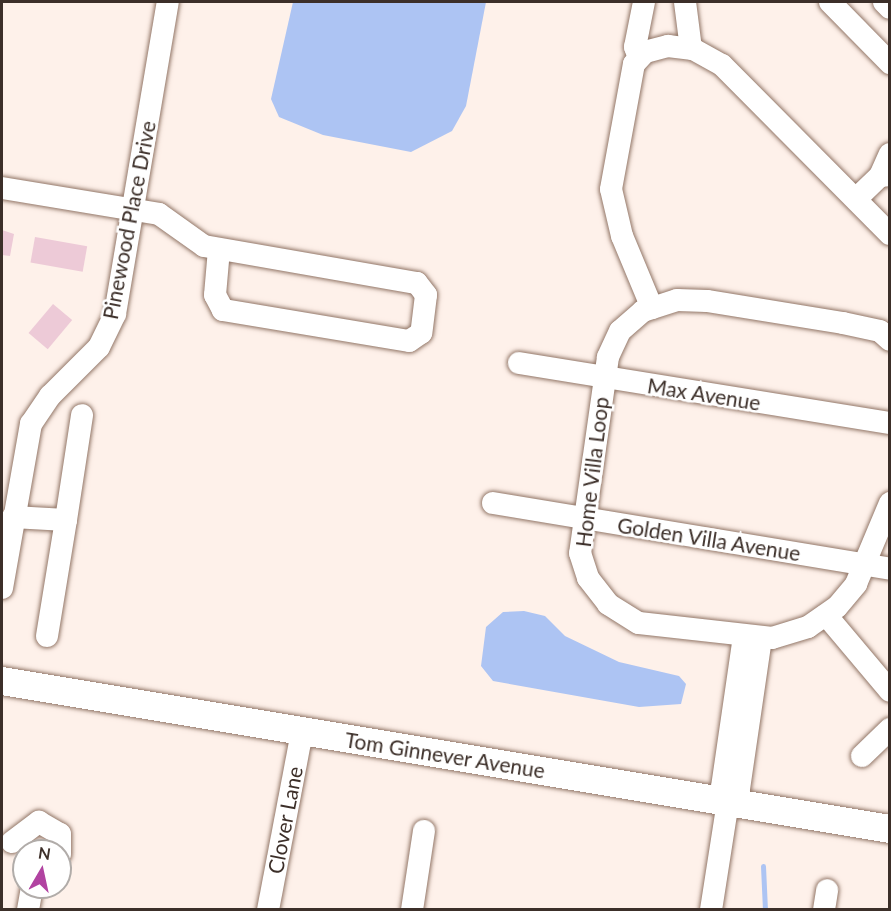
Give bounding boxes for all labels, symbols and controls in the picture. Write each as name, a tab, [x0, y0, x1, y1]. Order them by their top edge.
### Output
street label: Pinewood Place Drive	[97, 119, 161, 321]
street label: Max Avenue	[645, 373, 763, 415]
street label: Home Villa Loop	[570, 395, 614, 549]
street label: Golden Villa Avenue	[615, 512, 803, 566]
street label: Tom Ginnever Avenue	[343, 727, 547, 783]
street label: Clover Lane	[262, 764, 308, 876]
north arrow	[12, 839, 72, 899]
text: N	[37, 842, 52, 863]

